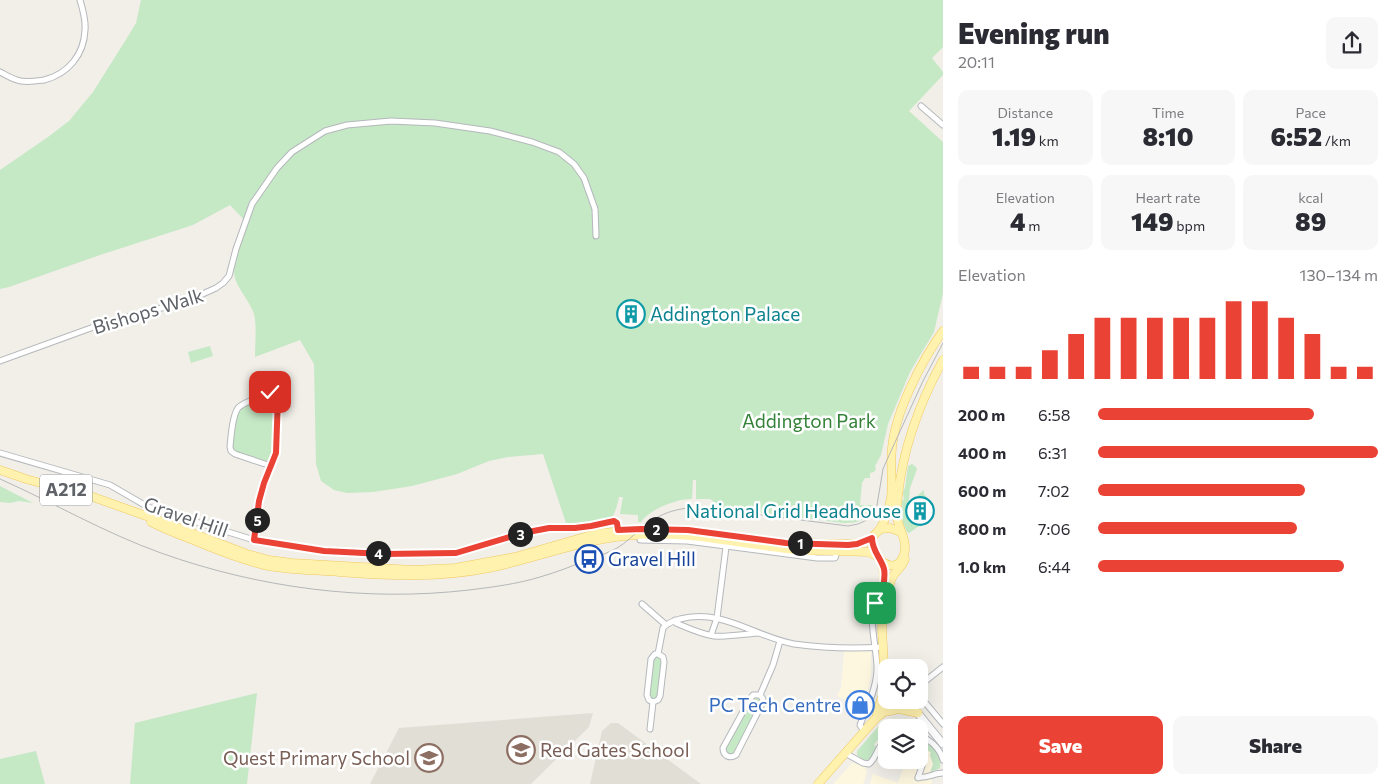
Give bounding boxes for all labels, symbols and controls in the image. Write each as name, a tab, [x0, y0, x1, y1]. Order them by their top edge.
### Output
text: Evening run	[958, 16, 1110, 50]
button: share	[1326, 17, 1378, 69]
text: 20:11	[958, 52, 995, 71]
text: Distance	[998, 104, 1053, 121]
text: Time	[1152, 104, 1184, 121]
text: Pace	[1295, 104, 1326, 121]
text: 1.19	[992, 121, 1036, 151]
text: 8:10	[1142, 121, 1194, 151]
text: 6:52	[1270, 121, 1322, 151]
text: km	[1036, 132, 1059, 149]
text: /km	[1322, 132, 1351, 149]
text: Elevation	[996, 189, 1055, 206]
text: Heart rate	[1135, 189, 1201, 206]
text: kcal	[1298, 189, 1323, 206]
text: 4	[1010, 206, 1026, 236]
text: 149	[1131, 206, 1174, 236]
text: 89	[1295, 206, 1326, 236]
text: m	[1026, 217, 1041, 234]
text: bpm	[1174, 217, 1205, 234]
text: Elevation	[958, 265, 1026, 284]
text: 130–134 m	[1300, 265, 1378, 284]
street label: Bishops Walk	[90, 283, 206, 338]
building icon: Addington Palace	[616, 299, 646, 329]
place label: Addington Palace	[650, 302, 800, 325]
pin	[249, 371, 291, 413]
icon: check	[256, 378, 284, 406]
text: 200 m	[958, 405, 1005, 424]
text: 6:58	[1038, 405, 1070, 424]
park label: Addington Park	[742, 409, 876, 432]
text: 400 m	[958, 443, 1006, 462]
text: 6:31	[1038, 443, 1067, 462]
road number: A212	[40, 474, 92, 506]
text: 600 m	[958, 481, 1006, 500]
text: 7:02	[1038, 481, 1070, 500]
street label: Gravel Hill	[141, 491, 231, 542]
building icon: National Grid Headhouse	[905, 496, 935, 526]
place label: National Grid Headhouse	[686, 499, 901, 522]
pin: 5	[244, 508, 270, 532]
text: 5	[253, 512, 262, 529]
pin: 2	[644, 516, 668, 542]
text: 800 m	[958, 519, 1006, 538]
text: 7:06	[1038, 519, 1070, 538]
text: 2	[653, 521, 660, 538]
pin: 3	[508, 522, 532, 546]
text: 3	[516, 526, 525, 543]
pin: 1	[788, 530, 812, 556]
text: 1	[797, 535, 804, 552]
pin: 4	[366, 540, 390, 566]
bus stop icon: Gravel Hill	[574, 544, 604, 574]
text: 4	[374, 545, 383, 562]
place label: Gravel Hill	[608, 547, 696, 570]
text: 1.0 km	[958, 557, 1006, 576]
text: 6:44	[1038, 557, 1071, 576]
pin	[854, 582, 896, 624]
icon: arrive	[861, 589, 889, 617]
map controls	[878, 659, 928, 769]
button: locate	[878, 659, 928, 709]
shop icon: PC Tech Centre	[845, 690, 875, 720]
place label: PC Tech Centre	[709, 693, 841, 716]
button: Save	[958, 716, 1163, 774]
button: Share	[1173, 716, 1378, 774]
button: layers	[878, 719, 928, 769]
school or university icon: Red Gates School	[506, 735, 536, 765]
place label: Red Gates School	[540, 738, 690, 761]
school or university icon: Quest Primary School	[414, 743, 444, 773]
place label: Quest Primary School	[223, 746, 410, 769]

